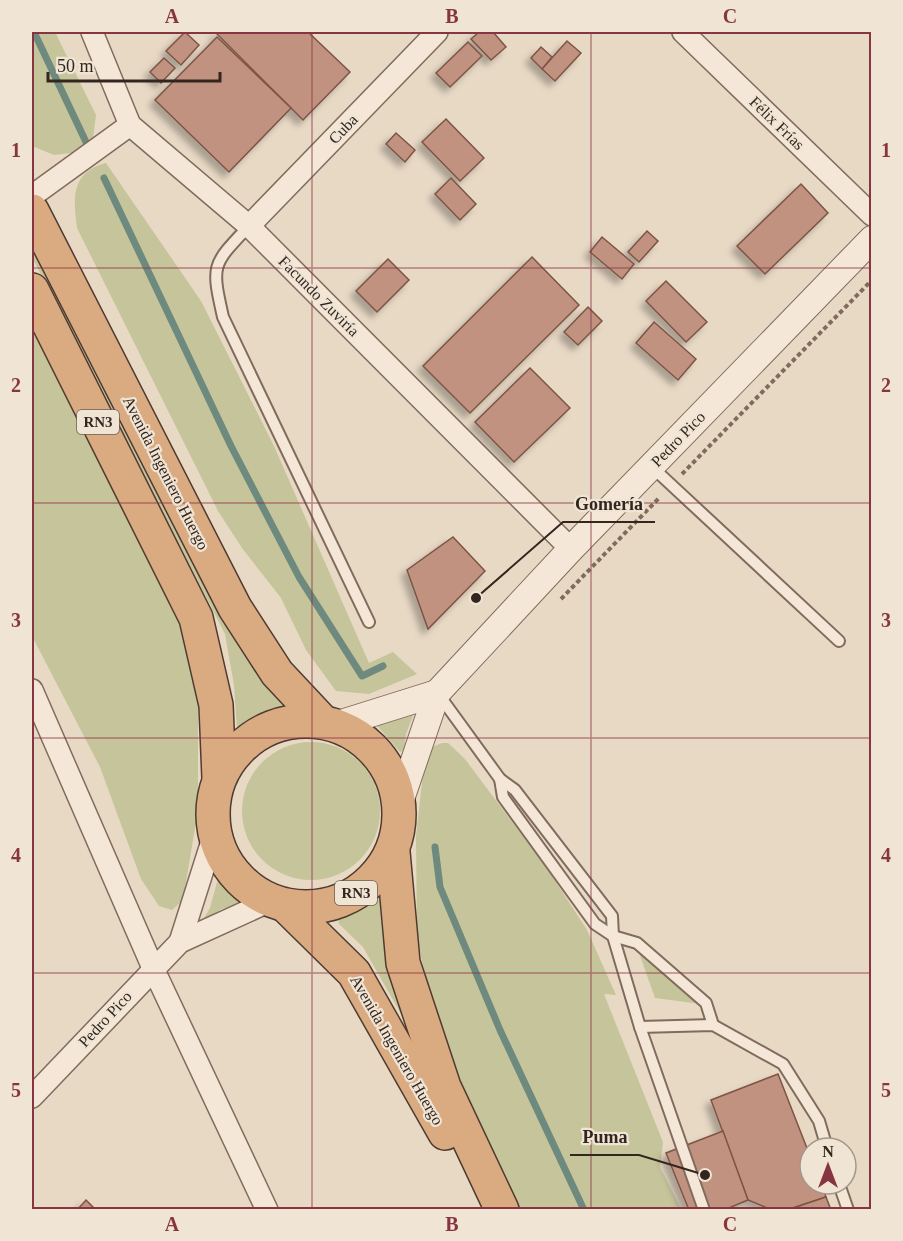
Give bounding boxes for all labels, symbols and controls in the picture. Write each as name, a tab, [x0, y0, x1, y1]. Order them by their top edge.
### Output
text: A	[165, 5, 180, 27]
text: B	[445, 5, 459, 27]
text: C	[723, 5, 737, 27]
scale bar	[48, 45, 220, 83]
text: 50 m	[57, 56, 94, 76]
street label: Félix Frías	[746, 93, 808, 153]
street label: Cuba	[325, 111, 361, 147]
text: 1	[11, 139, 21, 161]
text: 1	[881, 139, 891, 161]
street label: Facundo Zuviría	[275, 252, 363, 340]
text: 2	[11, 374, 21, 396]
text: 2	[881, 374, 891, 396]
street label: Avenida Ingeniero Huergo	[119, 393, 212, 553]
street label: Pedro Pico	[648, 408, 708, 470]
road number: RN3	[77, 410, 119, 434]
callout: Gomería	[563, 486, 655, 522]
text: Gomería	[575, 494, 643, 514]
text: 3	[11, 609, 21, 631]
text: 3	[881, 609, 891, 631]
text: 4	[11, 844, 21, 866]
text: 4	[881, 844, 891, 866]
road number: RN3	[335, 881, 377, 905]
street label: Avenida Ingeniero Huergo	[346, 972, 447, 1128]
street label: Pedro Pico	[75, 988, 135, 1050]
text: 5	[11, 1079, 21, 1101]
text: 5	[881, 1079, 891, 1101]
callout: Puma	[570, 1119, 639, 1155]
text: Puma	[583, 1127, 628, 1147]
north arrow	[798, 1136, 858, 1196]
text: N	[822, 1143, 834, 1160]
text: A	[165, 1213, 180, 1235]
text: B	[445, 1213, 459, 1235]
text: C	[723, 1213, 737, 1235]

